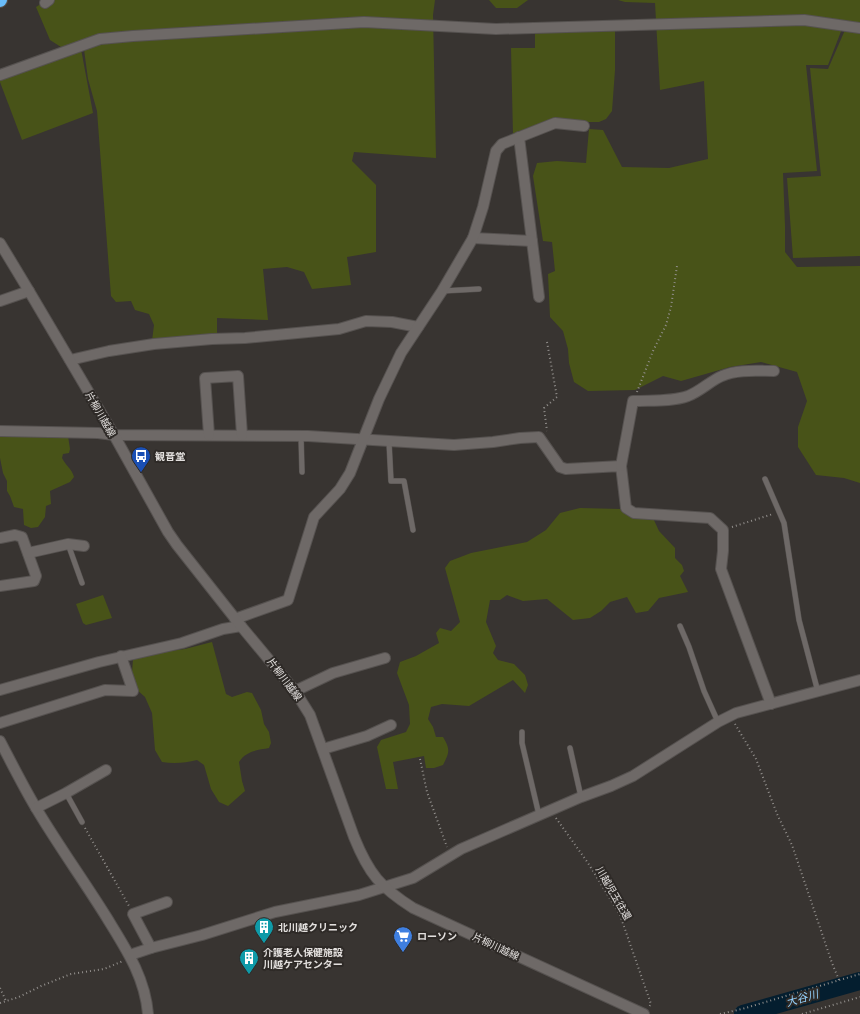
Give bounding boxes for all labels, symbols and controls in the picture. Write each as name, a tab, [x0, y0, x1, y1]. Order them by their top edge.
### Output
street label: 片柳川越線	[82, 389, 119, 439]
bus stop icon: 観音堂	[130, 445, 152, 473]
place label: 観音堂	[155, 450, 185, 463]
street label: 片柳川越線	[264, 655, 305, 703]
street label: 川越児玉往還	[593, 864, 634, 922]
building icon: 北川越クリニック	[253, 916, 275, 944]
place label: 北川越クリニック	[278, 921, 358, 934]
supermarket icon: ローソン	[392, 925, 414, 953]
place label: ローソン	[417, 930, 457, 943]
street label: 片柳川越線	[470, 930, 521, 963]
place label: 介護老人保健施設 川越ケアセンター	[263, 946, 343, 971]
building icon: 介護老人保健施設 川越ケアセンター	[238, 947, 260, 975]
water label: 大谷川	[784, 986, 821, 1009]

